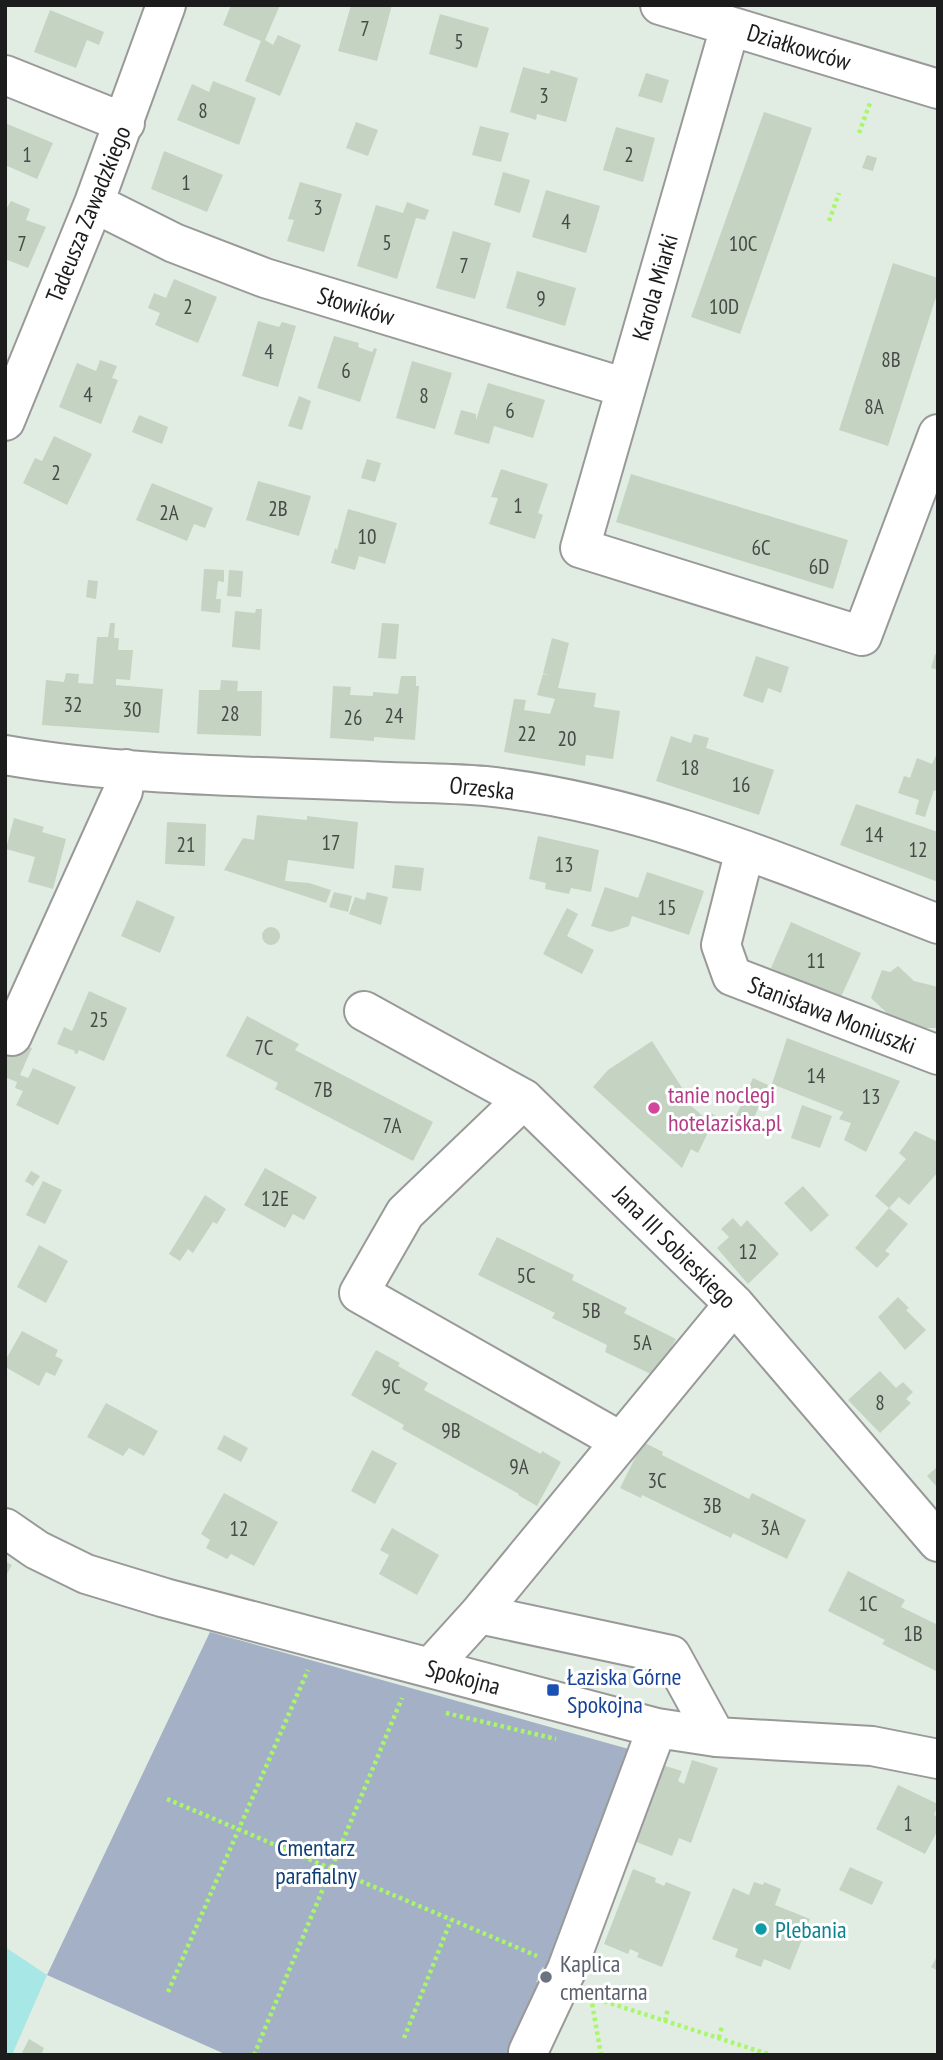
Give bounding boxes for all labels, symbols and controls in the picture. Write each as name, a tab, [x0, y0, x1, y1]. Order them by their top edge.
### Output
house number: 7	[360, 15, 370, 42]
street label: Działkowców	[743, 17, 855, 78]
house number: 5	[454, 28, 464, 55]
house number: 3	[539, 82, 549, 109]
house number: 8	[198, 97, 208, 124]
street label: Tadeusza Zawadzkiego	[38, 121, 138, 307]
house number: 1	[22, 141, 32, 168]
house number: 2	[624, 141, 634, 168]
house number: 1	[181, 169, 191, 196]
house number: 3	[313, 194, 323, 221]
house number: 4	[561, 208, 571, 235]
house number: 5	[382, 229, 392, 256]
house number: 7	[17, 230, 27, 257]
street label: Karola Miarki	[625, 230, 685, 344]
house number: 10C	[729, 230, 758, 257]
house number: 7	[459, 252, 469, 279]
street label: Słowików	[314, 280, 399, 333]
house number: 9	[536, 285, 546, 312]
house number: 2	[183, 293, 193, 320]
house number: 10D	[709, 293, 739, 320]
house number: 4	[264, 338, 274, 365]
house number: 8B	[881, 346, 901, 373]
house number: 6	[341, 357, 351, 384]
house number: 4	[83, 381, 93, 408]
house number: 8	[419, 382, 429, 409]
house number: 8A	[864, 393, 884, 420]
house number: 6	[505, 397, 515, 424]
house number: 2	[51, 459, 61, 486]
house number: 1	[513, 492, 523, 519]
house number: 2B	[268, 495, 288, 522]
house number: 2A	[159, 499, 179, 526]
house number: 10	[358, 523, 376, 550]
house number: 6C	[751, 534, 771, 561]
house number: 6D	[809, 553, 829, 580]
house number: 32	[64, 691, 82, 718]
house number: 30	[123, 696, 141, 723]
house number: 28	[221, 700, 239, 727]
house number: 24	[385, 702, 404, 729]
house number: 26	[344, 704, 362, 731]
house number: 22	[518, 720, 536, 747]
house number: 20	[558, 725, 576, 752]
house number: 18	[681, 754, 699, 781]
street label: Orzeska	[448, 769, 516, 807]
house number: 16	[732, 771, 750, 798]
house number: 14	[865, 821, 884, 848]
house number: 17	[322, 829, 340, 856]
house number: 21	[177, 831, 195, 858]
house number: 12	[909, 836, 927, 863]
house number: 13	[555, 851, 573, 878]
house number: 15	[658, 894, 676, 921]
house number: 11	[807, 947, 825, 974]
street label: Stanisława Moniuszki	[744, 969, 920, 1061]
house number: 25	[90, 1006, 108, 1033]
house number: 7C	[255, 1034, 274, 1061]
house number: 14	[807, 1062, 826, 1089]
house number: 7B	[313, 1076, 333, 1103]
place label: tanie noclegi hotelaziska.pl	[668, 1079, 782, 1138]
house number: 13	[862, 1083, 880, 1110]
marker: tanie noclegi hotelaziska.pl	[646, 1100, 662, 1116]
house number: 7A	[382, 1112, 402, 1139]
street label: Jana III Sobieskiego	[606, 1178, 743, 1315]
house number: 12E	[261, 1185, 289, 1212]
house number: 12	[739, 1238, 757, 1265]
house number: 5C	[516, 1262, 536, 1289]
house number: 5B	[581, 1297, 601, 1324]
house number: 5A	[632, 1329, 652, 1356]
house number: 9C	[381, 1373, 401, 1400]
house number: 8	[875, 1389, 885, 1416]
house number: 9B	[441, 1417, 461, 1444]
house number: 9A	[509, 1453, 529, 1480]
house number: 3C	[647, 1467, 667, 1494]
house number: 3B	[702, 1492, 722, 1519]
house number: 3A	[760, 1514, 780, 1541]
house number: 12	[230, 1515, 248, 1542]
house number: 1C	[858, 1590, 878, 1617]
house number: 1B	[903, 1620, 923, 1647]
street label: Spokojna	[422, 1652, 504, 1702]
place label: Łaziska Górne Spokojna	[567, 1661, 681, 1720]
marker: Łaziska Górne Spokojna	[545, 1682, 561, 1698]
house number: 1	[903, 1810, 913, 1837]
park label: Cmentarz parafialny	[275, 1832, 357, 1891]
place label: Plebania	[775, 1914, 847, 1945]
marker: Plebania	[753, 1921, 769, 1937]
place label: Kaplica cmentarna	[560, 1948, 648, 2007]
marker: Kaplica cmentarna	[538, 1969, 554, 1985]

